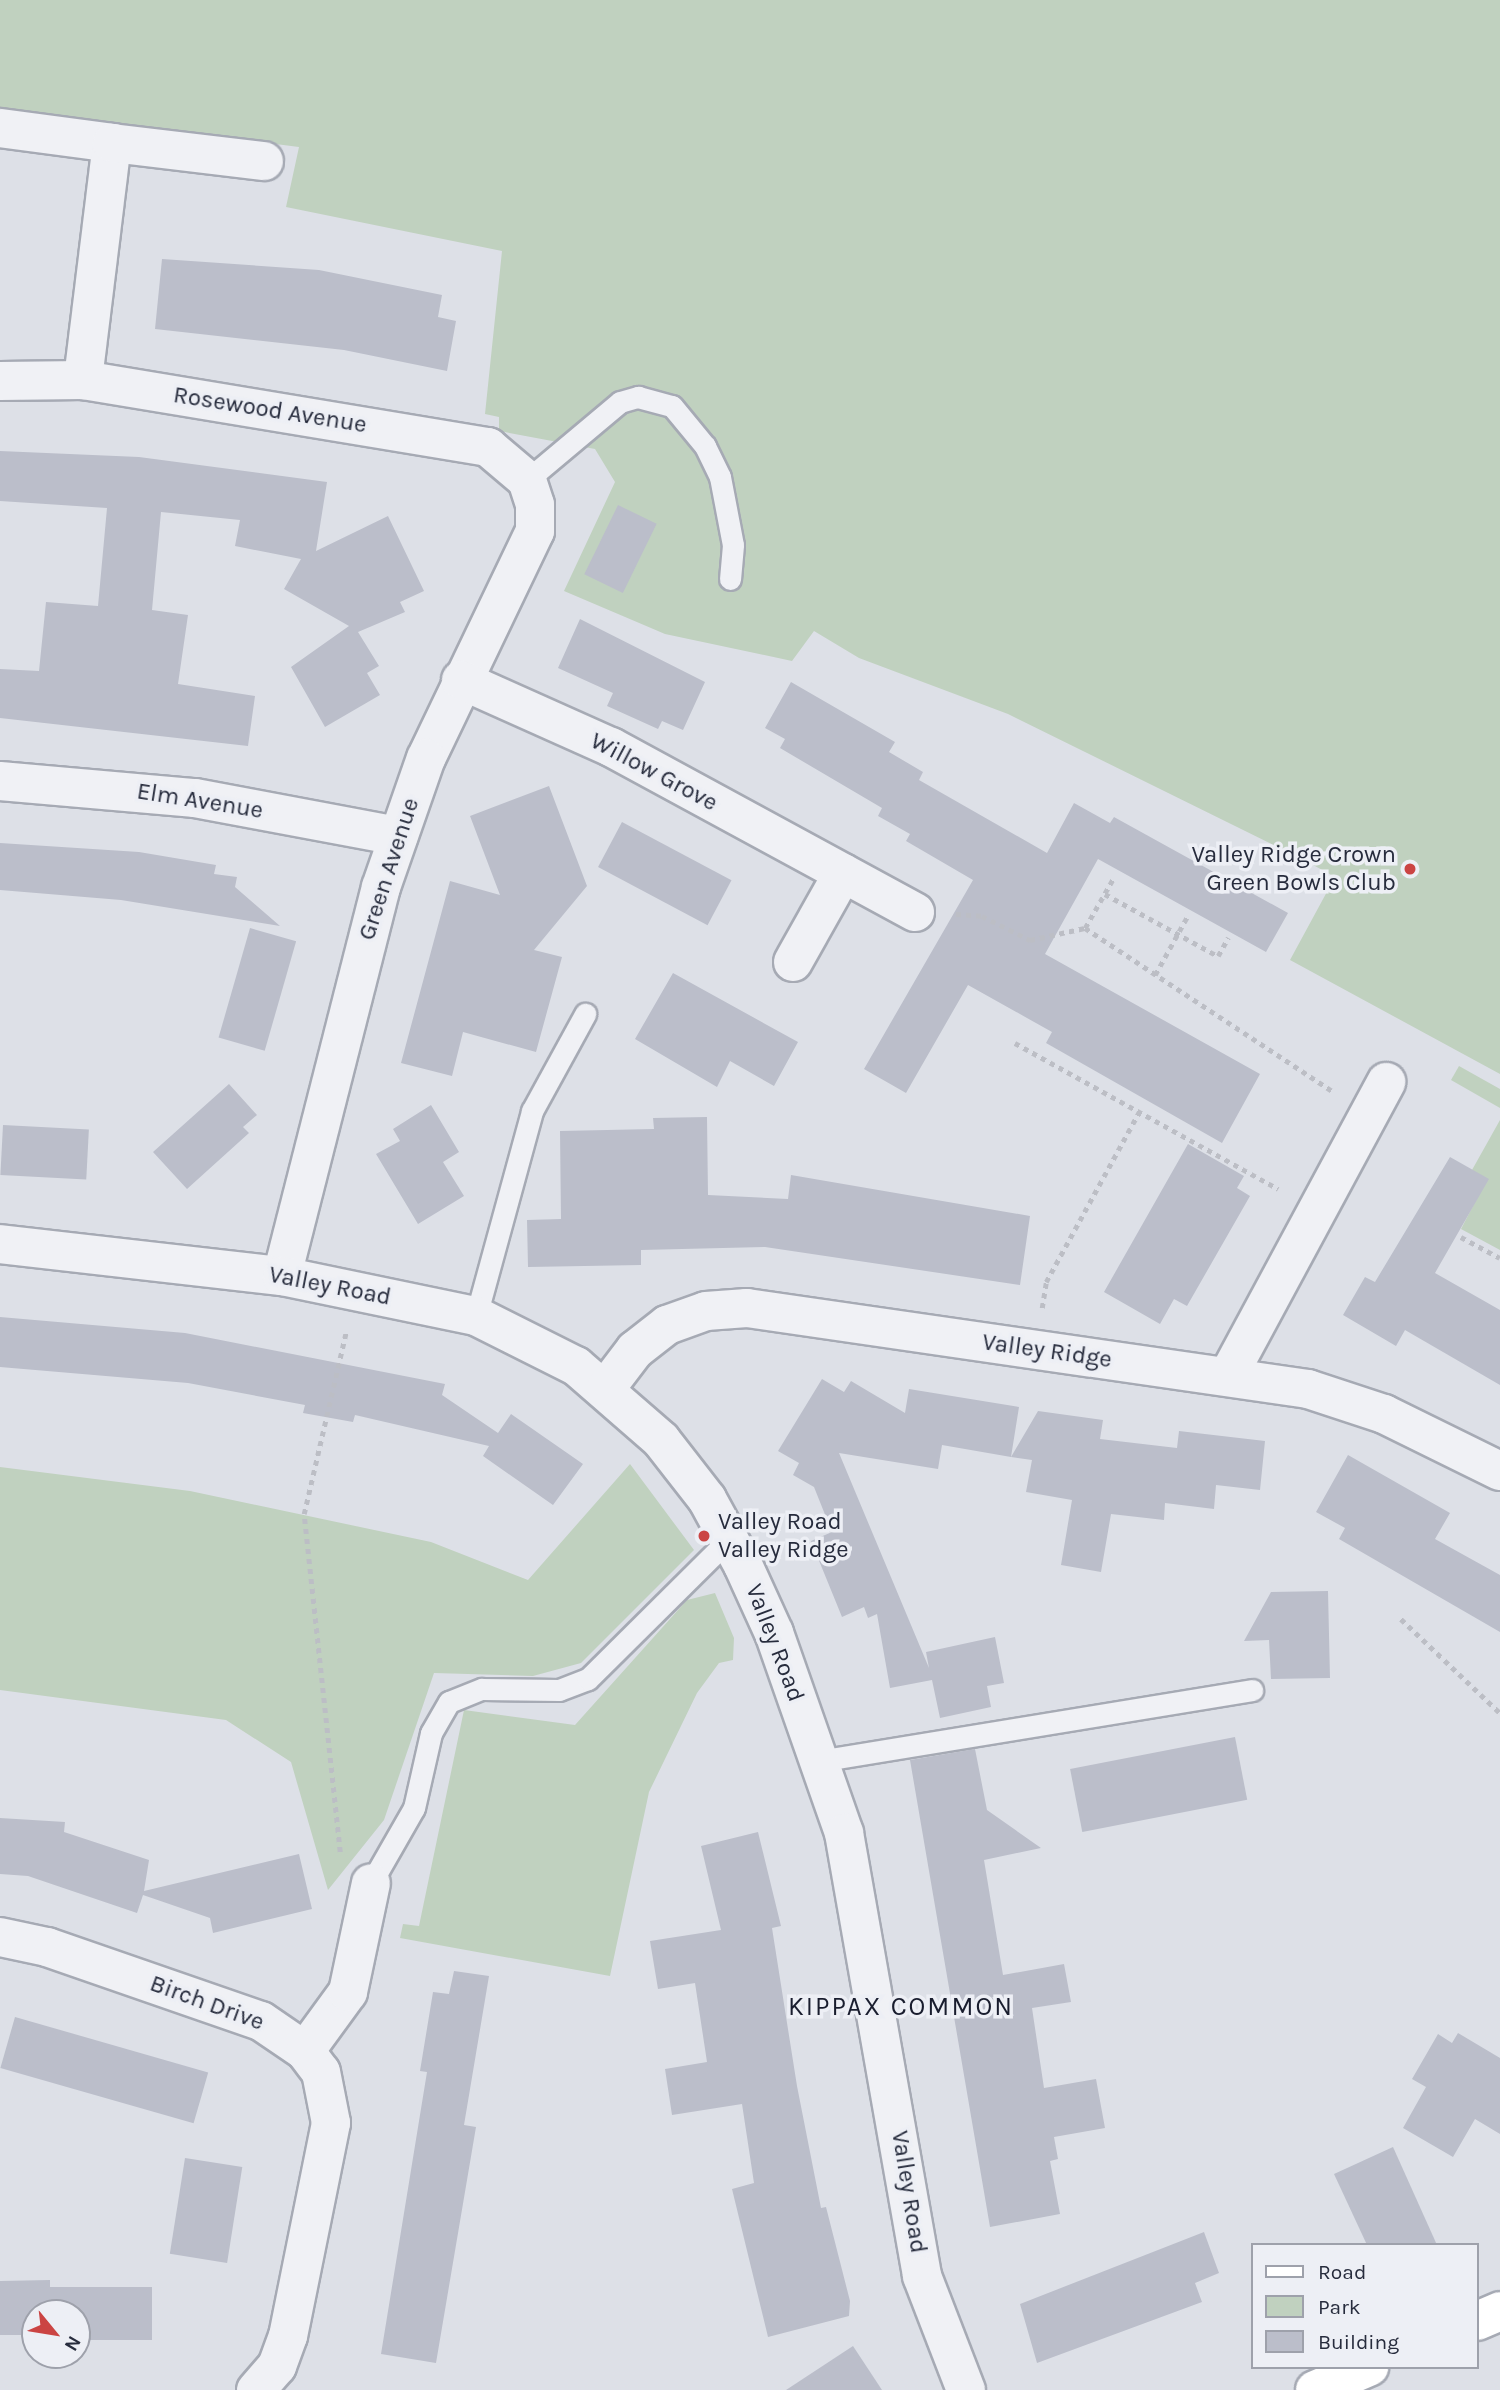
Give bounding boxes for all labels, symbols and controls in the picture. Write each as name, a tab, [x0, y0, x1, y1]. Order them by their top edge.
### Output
street label: Rosewood Avenue	[171, 381, 369, 439]
street label: Willow Grove	[585, 726, 723, 818]
street label: Elm Avenue	[135, 777, 265, 825]
street label: Green Avenue	[352, 794, 426, 944]
place label: Valley Ridge Crown Green Bowls Club	[1191, 841, 1396, 897]
marker: Valley Ridge Crown Green Bowls Club	[1402, 861, 1418, 877]
street label: Valley Road	[266, 1260, 394, 1312]
street label: Valley Ridge	[980, 1328, 1114, 1374]
place label: Valley Road Valley Ridge	[718, 1508, 849, 1564]
marker: Valley Road Valley Ridge	[696, 1528, 712, 1544]
street label: Valley Road	[739, 1580, 811, 1706]
street label: Birch Drive	[146, 1969, 268, 2037]
district label: KIPPAX COMMON	[790, 1991, 1012, 2023]
street label: Valley Road	[885, 2129, 933, 2255]
legend	[1252, 2243, 1479, 2369]
text: Road	[1318, 2260, 1366, 2284]
text: Park	[1318, 2295, 1361, 2319]
north arrow	[21, 2299, 91, 2369]
text: Building	[1318, 2330, 1399, 2354]
text: N	[60, 2332, 85, 2355]

